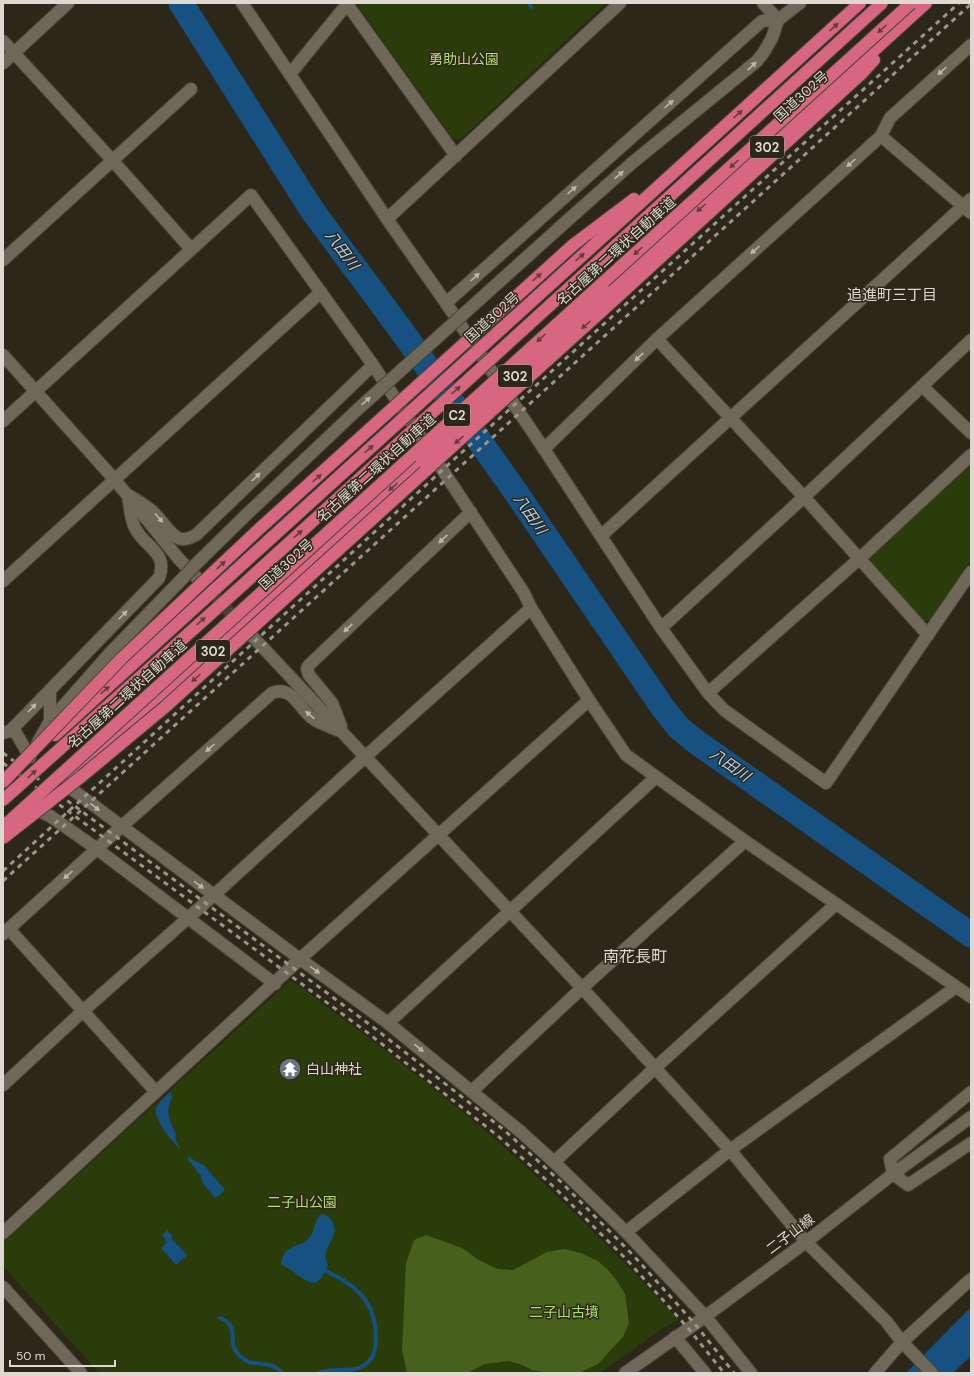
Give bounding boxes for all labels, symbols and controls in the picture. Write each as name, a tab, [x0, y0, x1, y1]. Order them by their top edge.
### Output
one-way arrow	[829, 22, 839, 31]
one-way arrow	[877, 24, 887, 34]
park label: 勇助山公園	[429, 50, 499, 68]
one-way arrow	[747, 61, 757, 70]
one-way arrow	[937, 66, 947, 76]
street label: 国道302号	[770, 67, 832, 125]
one-way arrow	[663, 99, 674, 108]
one-way arrow	[733, 110, 743, 119]
road number: 302	[750, 136, 784, 158]
one-way arrow	[846, 158, 857, 167]
one-way arrow	[729, 159, 739, 168]
one-way arrow	[614, 170, 624, 179]
one-way arrow	[566, 186, 577, 195]
street label: 名古屋第二環状自動車道	[553, 193, 679, 309]
one-way arrow	[696, 203, 705, 212]
water label: 八田川	[320, 226, 365, 276]
one-way arrow	[750, 245, 760, 255]
one-way arrow	[633, 246, 642, 255]
one-way arrow	[574, 253, 585, 262]
one-way arrow	[532, 272, 542, 282]
one-way arrow	[470, 273, 479, 282]
district label: 追進町三丁目	[847, 285, 937, 305]
street label: 国道302号	[461, 288, 523, 346]
one-way arrow	[582, 320, 591, 329]
one-way arrow	[536, 334, 547, 343]
one-way arrow	[634, 352, 644, 362]
road number: 302	[498, 365, 532, 387]
one-way arrow	[451, 386, 461, 395]
one-way arrow	[361, 397, 371, 406]
road number: C2	[444, 404, 470, 426]
street label: 名古屋第二環状自動車道	[313, 410, 439, 526]
one-way arrow	[453, 436, 464, 445]
one-way arrow	[364, 444, 375, 453]
one-way arrow	[251, 472, 261, 482]
one-way arrow	[312, 473, 322, 482]
one-way arrow	[388, 483, 398, 492]
water label: 八田川	[509, 490, 552, 540]
one-way arrow	[154, 513, 163, 523]
one-way arrow	[293, 529, 303, 539]
one-way arrow	[438, 534, 447, 543]
street label: 国道302号	[255, 535, 317, 593]
one-way arrow	[216, 561, 226, 570]
one-way arrow	[118, 610, 128, 620]
one-way arrow	[196, 617, 207, 626]
one-way arrow	[342, 623, 353, 632]
street label: 名古屋第二環状自動車道	[64, 636, 190, 752]
road number: 302	[196, 640, 230, 662]
one-way arrow	[191, 673, 201, 683]
one-way arrow	[100, 685, 110, 694]
one-way arrow	[27, 703, 37, 713]
one-way arrow	[305, 710, 315, 719]
one-way arrow	[205, 743, 215, 752]
water label: 八田川	[706, 744, 756, 787]
one-way arrow	[27, 769, 37, 778]
one-way arrow	[89, 803, 100, 811]
one-way arrow	[63, 870, 73, 880]
one-way arrow	[194, 880, 204, 888]
district label: 南花長町	[603, 946, 667, 967]
one-way arrow	[309, 966, 320, 974]
one-way arrow	[413, 1044, 424, 1053]
temple icon: 白山神社	[277, 1056, 303, 1082]
place label: 白山神社	[306, 1060, 362, 1078]
park label: 二子山公園	[267, 1193, 337, 1211]
street label: 二子山線	[762, 1210, 818, 1258]
park label: 二子山古墳	[529, 1303, 599, 1321]
scale bar	[10, 1342, 115, 1368]
text: 50 m	[16, 1348, 45, 1364]

